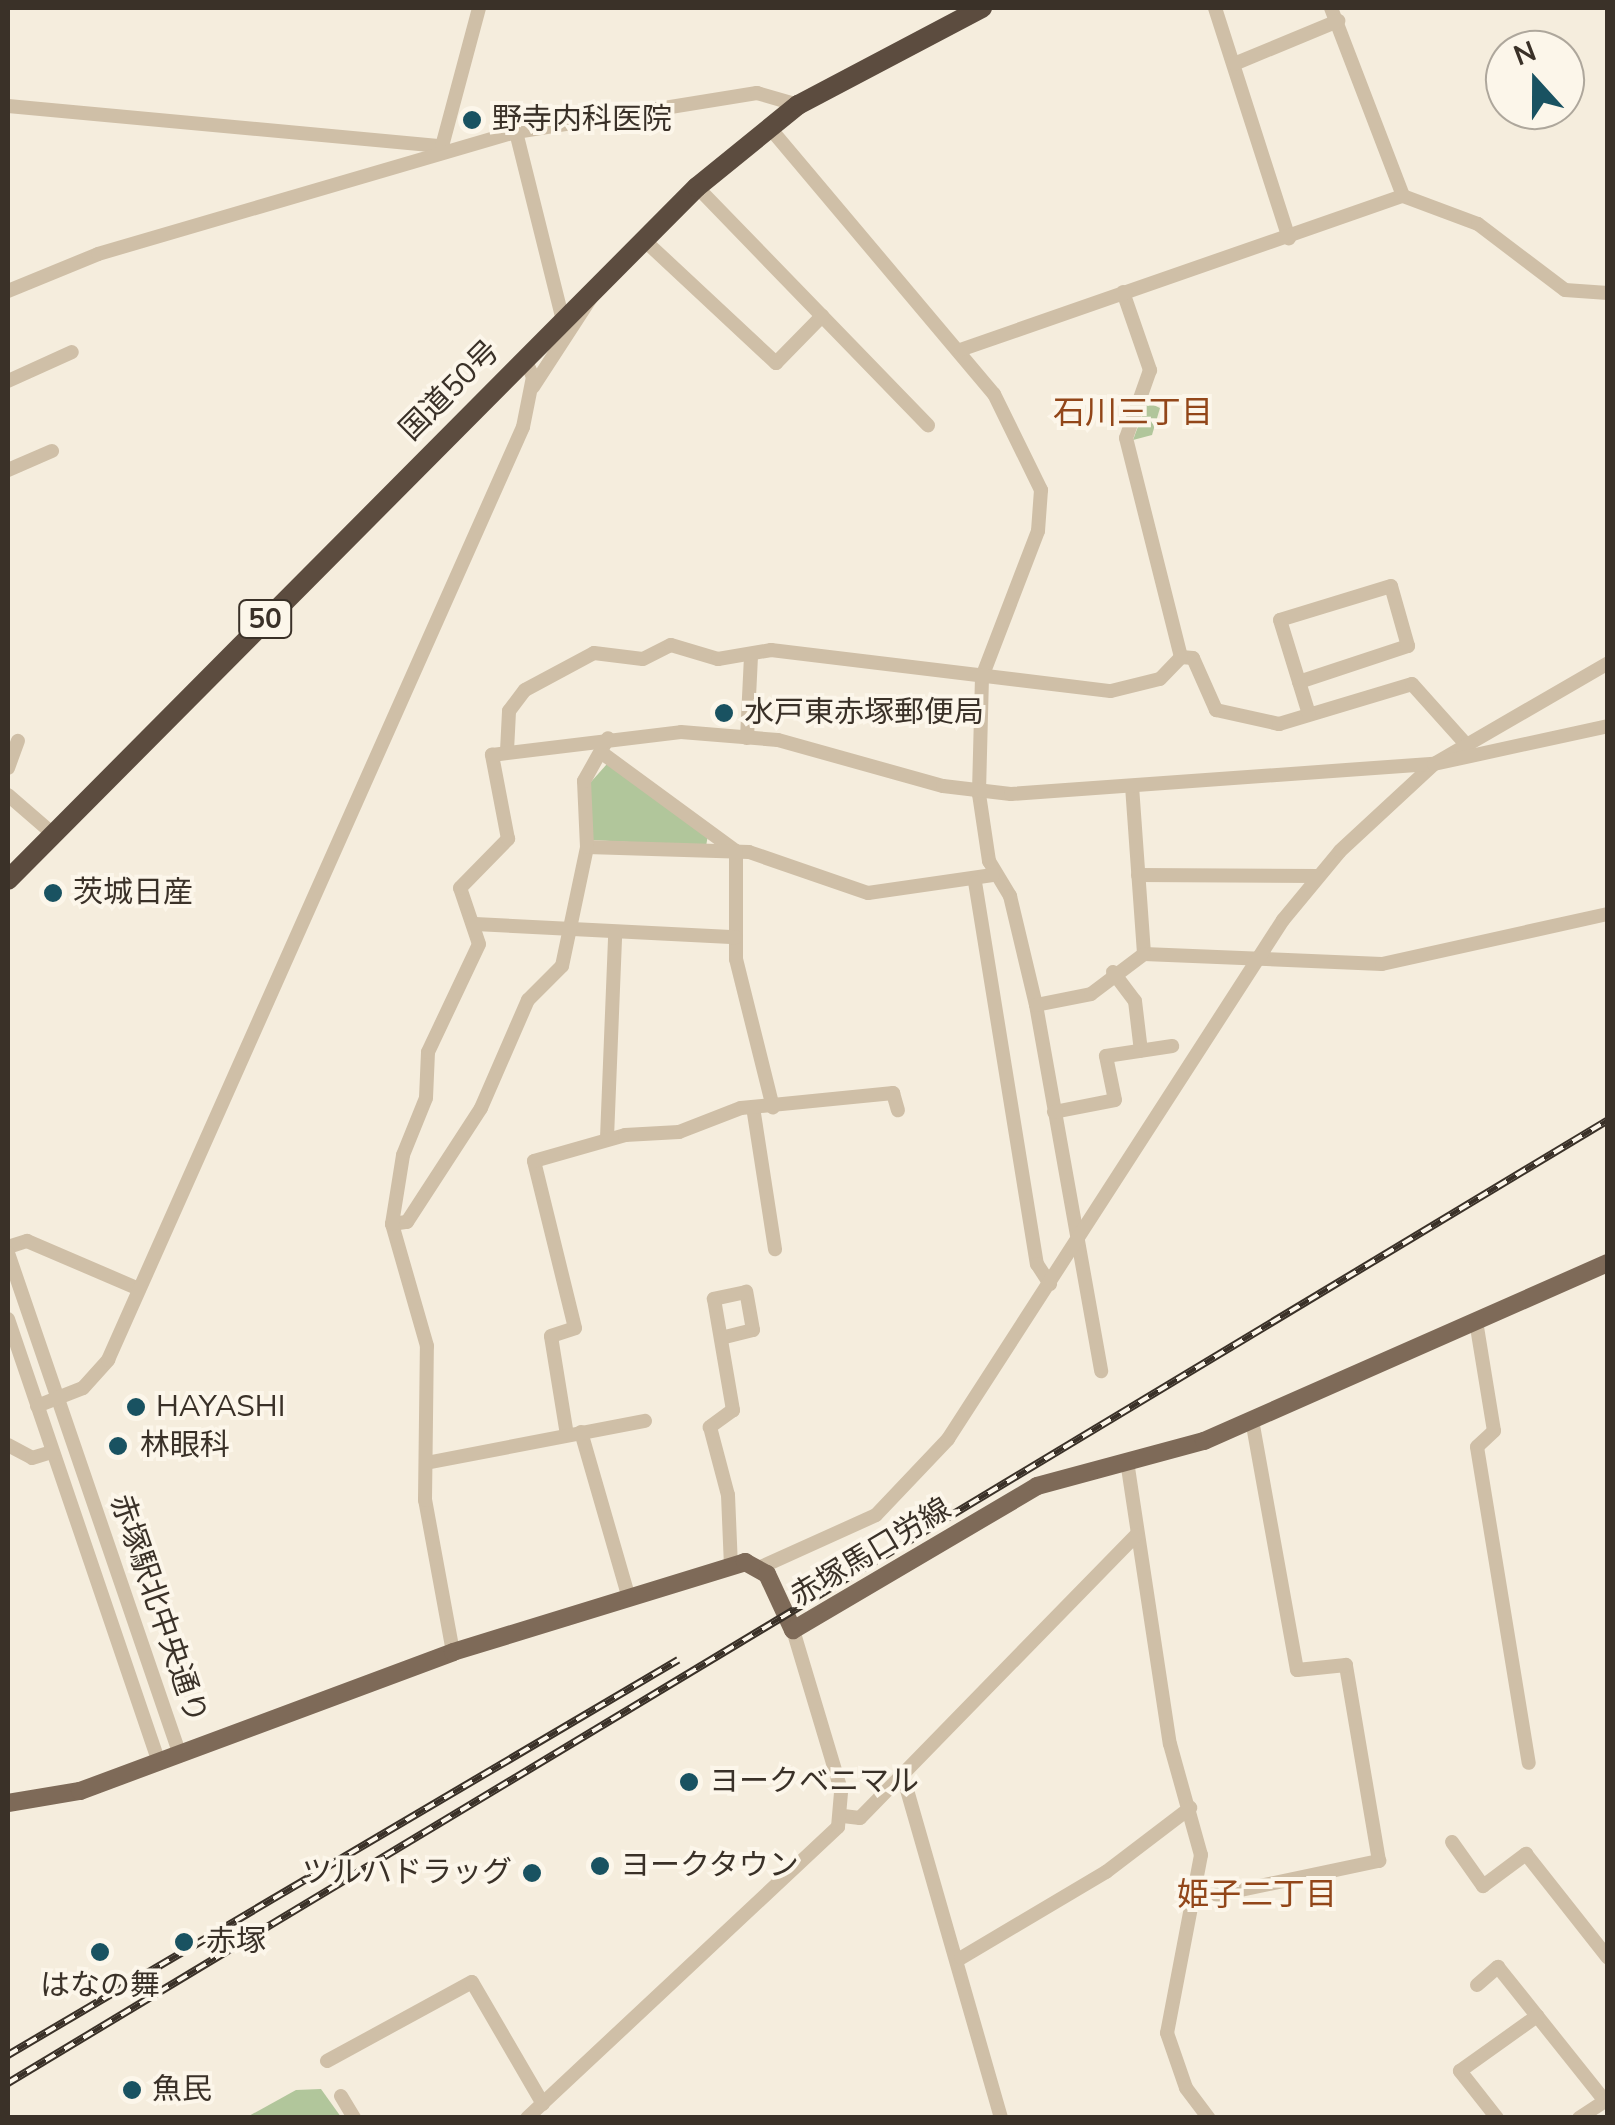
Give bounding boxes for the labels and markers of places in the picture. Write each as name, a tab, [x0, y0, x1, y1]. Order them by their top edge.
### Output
place label: 野寺内科医院	[492, 102, 672, 138]
marker: 野寺内科医院	[461, 109, 483, 131]
place label: 水戸東赤塚郵便局	[744, 695, 984, 731]
marker: 水戸東赤塚郵便局	[713, 702, 735, 724]
place label: 茨城日産	[73, 875, 193, 911]
marker: 茨城日産	[42, 882, 64, 904]
place label: HAYASHI	[156, 1389, 285, 1425]
marker: HAYASHI	[125, 1396, 147, 1418]
place label: 林眼科	[140, 1428, 230, 1464]
marker: 林眼科	[105, 1433, 131, 1459]
place label: ヨークベニマル	[709, 1764, 919, 1800]
marker: ヨークベニマル	[678, 1771, 700, 1793]
place label: ヨークタウン	[620, 1848, 800, 1884]
place label: ツルハドラッグ	[302, 1855, 512, 1891]
marker: ヨークタウン	[589, 1855, 611, 1877]
marker: ツルハドラッグ	[521, 1862, 543, 1884]
place label: 赤塚	[206, 1924, 266, 1960]
marker: 赤塚	[171, 1929, 197, 1955]
marker: はなの舞	[89, 1941, 111, 1963]
place label: はなの舞	[40, 1968, 160, 2004]
place label: 魚民	[152, 2072, 212, 2108]
marker: 魚民	[121, 2079, 143, 2101]

